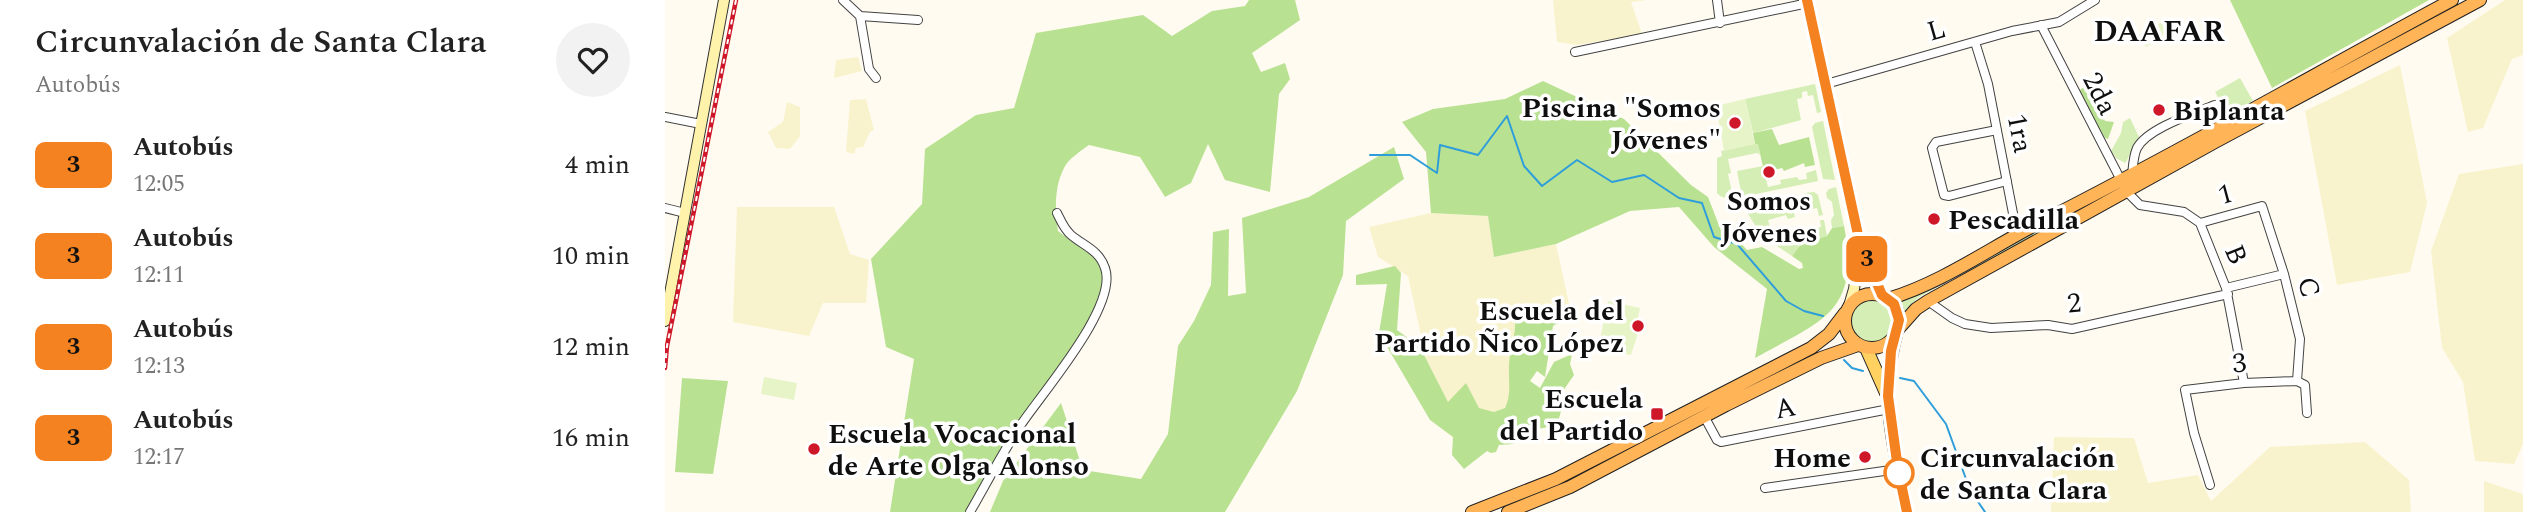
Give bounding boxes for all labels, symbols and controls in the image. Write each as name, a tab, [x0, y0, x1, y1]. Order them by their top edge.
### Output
street label: L	[1922, 7, 1951, 54]
district label: DAAFAR	[2094, 9, 2226, 55]
text: Circunvalación de Santa Clara	[35, 17, 487, 67]
button: heart	[556, 23, 630, 97]
street label: 2da	[2071, 65, 2129, 123]
text: Autobús	[35, 68, 121, 103]
place label: Piscina "Somos Jóvenes"	[1522, 87, 1721, 162]
place label: Biplanta	[2173, 90, 2285, 133]
marker: Biplanta	[2151, 102, 2167, 118]
street label: 1ra	[1995, 110, 2044, 157]
marker: Piscina "Somos Jóvenes"	[1727, 115, 1743, 131]
text: Autobús	[133, 127, 234, 167]
text: 4 min	[565, 145, 630, 185]
text: 3	[67, 147, 80, 183]
marker: Somos Jóvenes	[1761, 164, 1777, 180]
text: 12:05	[133, 167, 185, 202]
street label: 1	[2213, 172, 2238, 217]
place label: Somos Jóvenes	[1720, 180, 1818, 255]
place label: Pescadilla	[1948, 199, 2080, 242]
marker: Pescadilla	[1926, 211, 1942, 227]
text: Autobús	[133, 218, 234, 258]
text: 10 min	[552, 236, 630, 276]
line badge: 3	[1844, 236, 1890, 282]
text: 3	[67, 238, 80, 274]
street label: B	[2212, 238, 2259, 271]
text: 3	[1860, 241, 1874, 277]
text: 12:11	[133, 258, 185, 293]
street label: C	[2285, 272, 2332, 302]
street label: 2	[2066, 282, 2083, 325]
place label: Escuela del Partido Ñico López	[1374, 290, 1624, 365]
text: Autobús	[133, 309, 234, 349]
marker: Escuela del Partido Ñico López	[1630, 318, 1646, 334]
text: 12 min	[552, 327, 630, 367]
text: 3	[67, 329, 80, 365]
street label: 3	[2230, 341, 2248, 386]
text: 12:13	[133, 349, 185, 384]
place label: Escuela del Partido	[1500, 378, 1644, 453]
street label: A	[1771, 385, 1800, 432]
text: Autobús	[133, 400, 234, 440]
marker: Escuela del Partido	[1649, 406, 1665, 422]
place label: Escuela Vocacional de Arte Olga Alonso	[828, 413, 1089, 488]
text: 16 min	[552, 418, 630, 458]
text: 3	[67, 420, 80, 456]
place label: Home	[1773, 437, 1851, 480]
place label: Circunvalación de Santa Clara	[1920, 437, 2115, 512]
text: 12:17	[133, 440, 185, 475]
marker: Escuela Vocacional de Arte Olga Alonso	[806, 441, 822, 457]
marker: Home	[1857, 449, 1873, 465]
marker: Circunvalación de Santa Clara	[1884, 458, 1914, 488]

